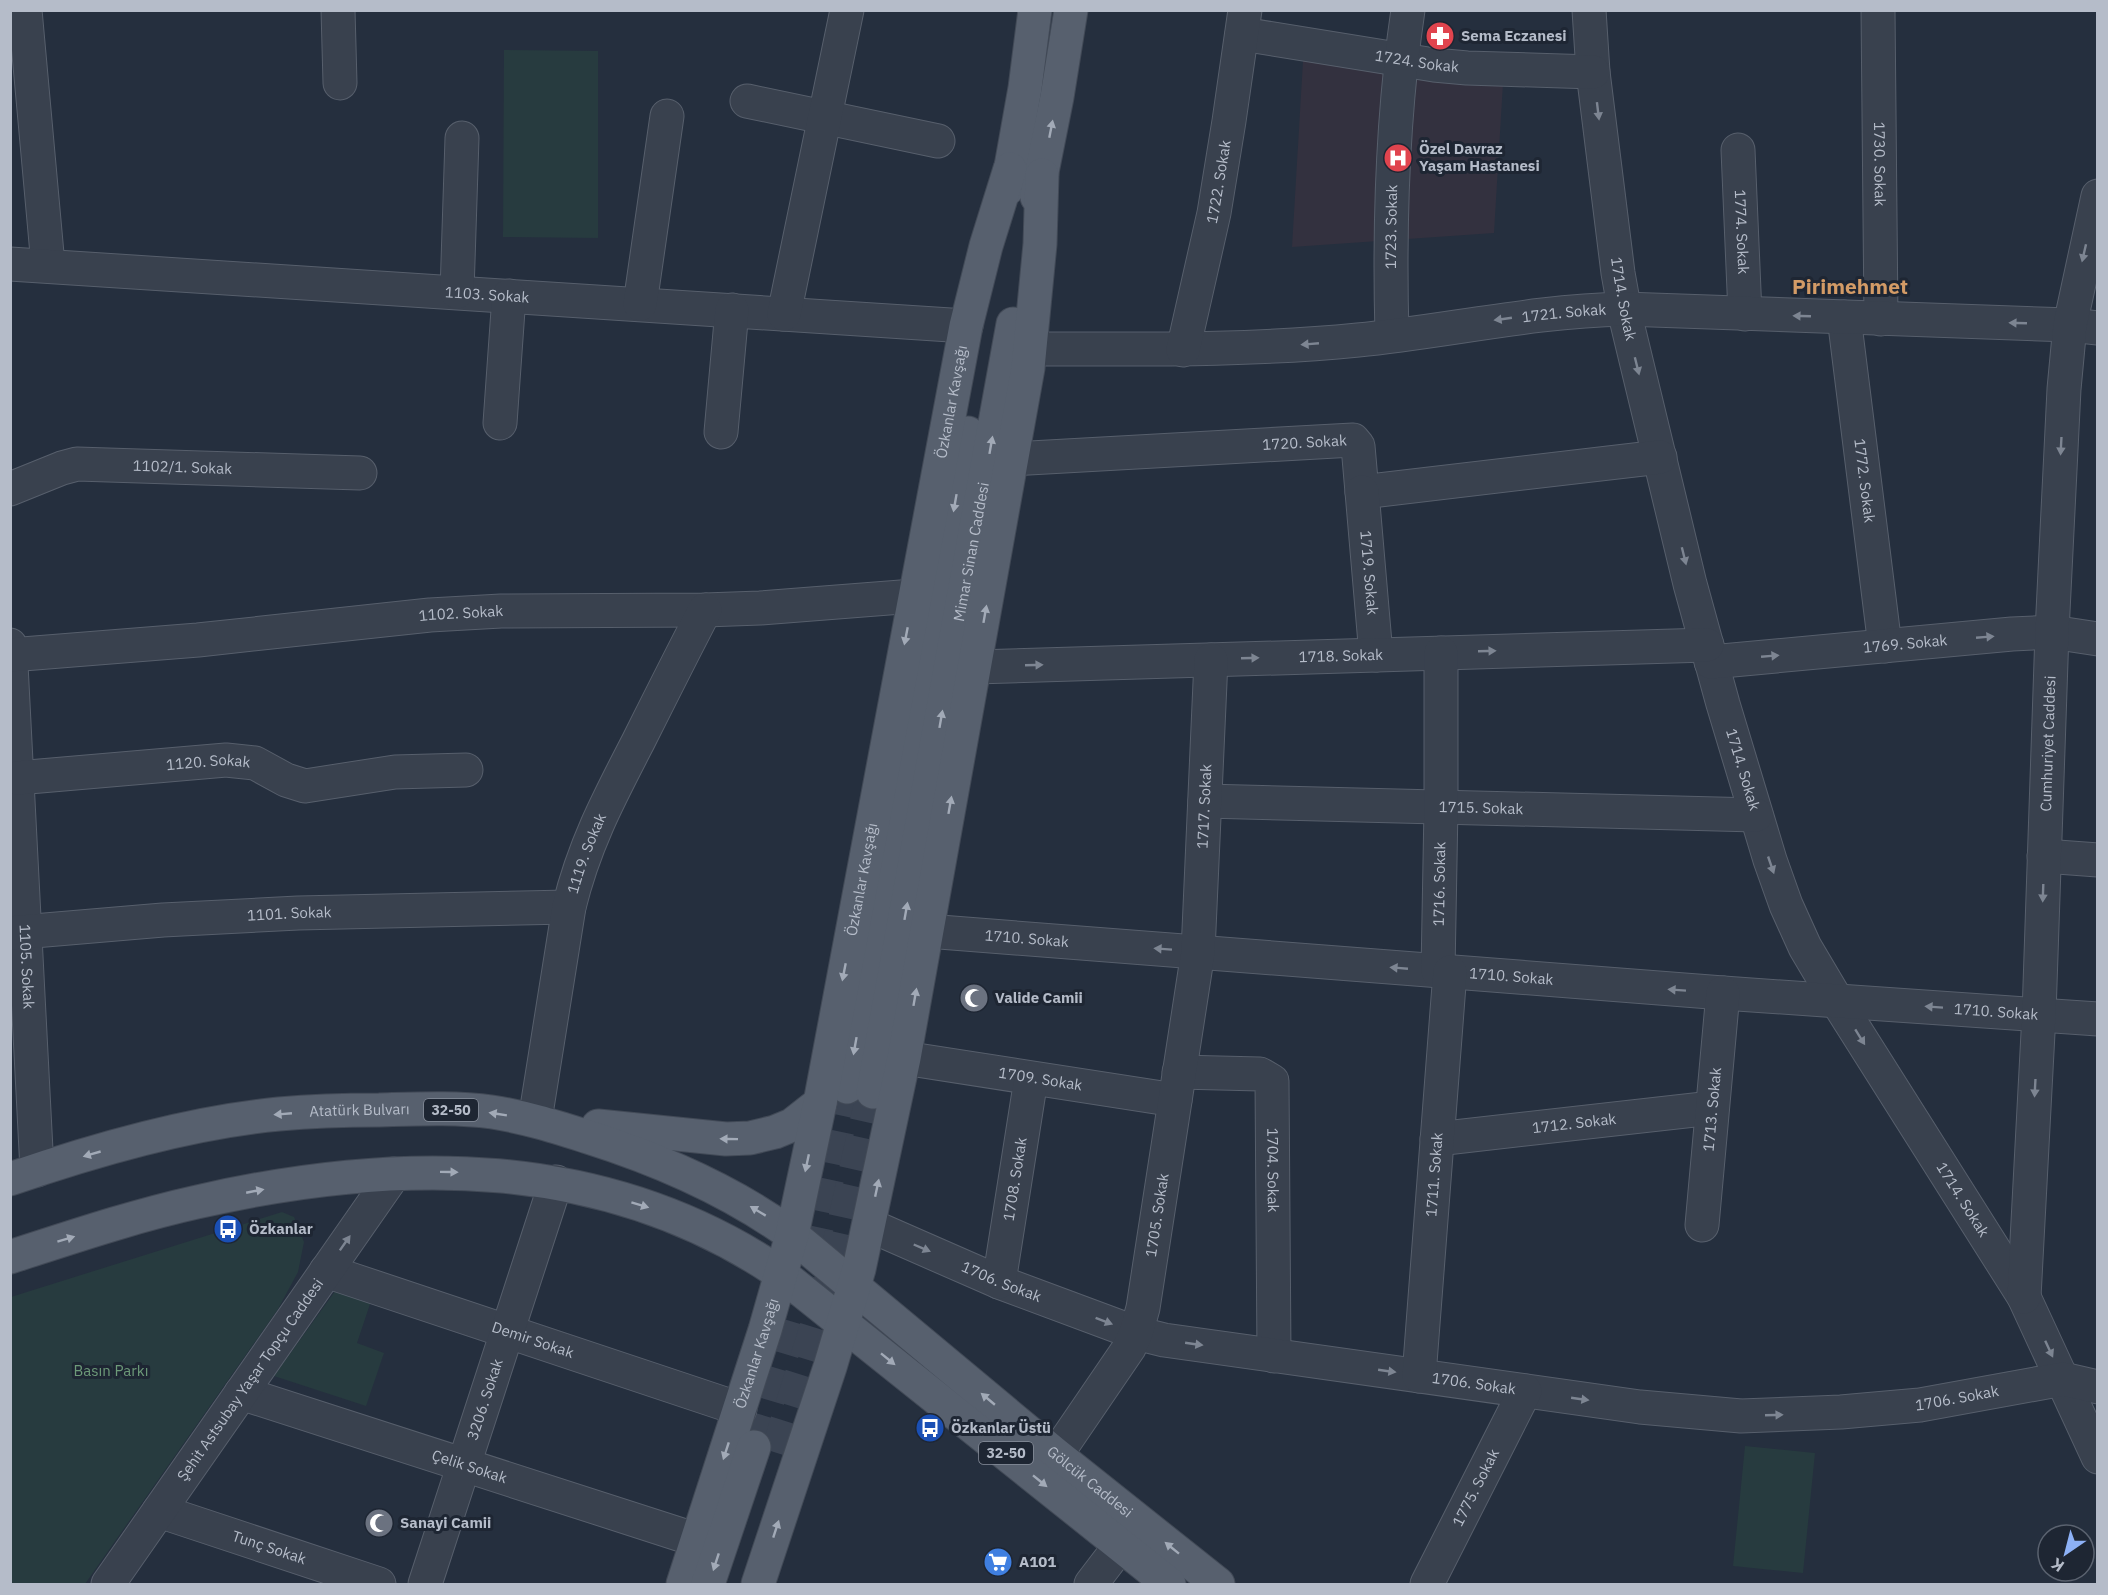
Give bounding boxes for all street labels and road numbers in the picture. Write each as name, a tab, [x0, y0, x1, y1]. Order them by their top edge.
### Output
street label: 1724. Sokak	[1374, 46, 1460, 76]
street label: 1730. Sokak	[1870, 122, 1890, 206]
street label: 1722. Sokak	[1202, 138, 1235, 225]
street label: 1723. Sokak	[1381, 184, 1401, 269]
street label: 1774. Sokak	[1731, 189, 1753, 275]
street label: 1714. Sokak	[1607, 256, 1641, 343]
street label: 1103. Sokak	[444, 282, 530, 307]
street label: 1721. Sokak	[1521, 300, 1607, 326]
street label: Özkanlar Kavşağı	[931, 344, 971, 460]
street label: 1720. Sokak	[1262, 430, 1347, 454]
street label: 1772. Sokak	[1850, 438, 1880, 524]
street label: 1102/1. Sokak	[132, 456, 232, 478]
street label: Mimar Sinan Caddesi	[949, 481, 993, 623]
street label: 1719. Sokak	[1356, 530, 1383, 616]
street label: 1102. Sokak	[418, 601, 504, 625]
street label: 1769. Sokak	[1862, 630, 1948, 657]
street label: 1718. Sokak	[1298, 645, 1383, 666]
street label: Cumhuriyet Caddesi	[2036, 675, 2060, 812]
street label: 1714. Sokak	[1722, 726, 1765, 813]
street label: 1120. Sokak	[165, 750, 252, 774]
street label: 1717. Sokak	[1193, 764, 1215, 849]
street label: 1715. Sokak	[1438, 797, 1524, 818]
street label: 1119. Sokak	[563, 810, 610, 896]
street label: Özkanlar Kavşağı	[842, 821, 881, 938]
street label: 1716. Sokak	[1429, 841, 1449, 926]
street label: 1101. Sokak	[247, 902, 332, 925]
street label: 1105. Sokak	[15, 924, 39, 1009]
street label: 1710. Sokak	[984, 926, 1070, 951]
street label: 1710. Sokak	[1468, 963, 1554, 989]
street label: 1710. Sokak	[1953, 999, 2039, 1024]
street label: 1709. Sokak	[997, 1063, 1084, 1095]
street label: 1713. Sokak	[1699, 1066, 1725, 1152]
street label: Atatürk Bulvarı	[309, 1099, 410, 1121]
road number: 32-50	[424, 1099, 478, 1121]
street label: 1712. Sokak	[1531, 1109, 1617, 1137]
street label: 1704. Sokak	[1263, 1128, 1283, 1213]
street label: 1711. Sokak	[1421, 1132, 1447, 1217]
street label: 1708. Sokak	[999, 1136, 1031, 1222]
street label: 1714. Sokak	[1932, 1159, 1994, 1240]
street label: 1705. Sokak	[1141, 1172, 1173, 1258]
street label: 1706. Sokak	[959, 1257, 1044, 1306]
street label: Şehit Astsubay Yaşar Topçu Caddesi	[173, 1275, 327, 1484]
street label: Özkanlar Kavşağı	[730, 1296, 783, 1411]
street label: Demir Sokak	[490, 1317, 576, 1362]
street label: 3206. Sokak	[462, 1356, 507, 1443]
street label: 1706. Sokak	[1431, 1368, 1517, 1398]
street label: 1706. Sokak	[1914, 1381, 2000, 1414]
street label: Gölcük Caddesi	[1043, 1441, 1137, 1521]
road number: 32-50	[979, 1442, 1033, 1464]
street label: Çelik Sokak	[430, 1445, 510, 1487]
street label: 1775. Sokak	[1448, 1445, 1503, 1529]
street label: Tunç Sokak	[230, 1526, 309, 1568]

